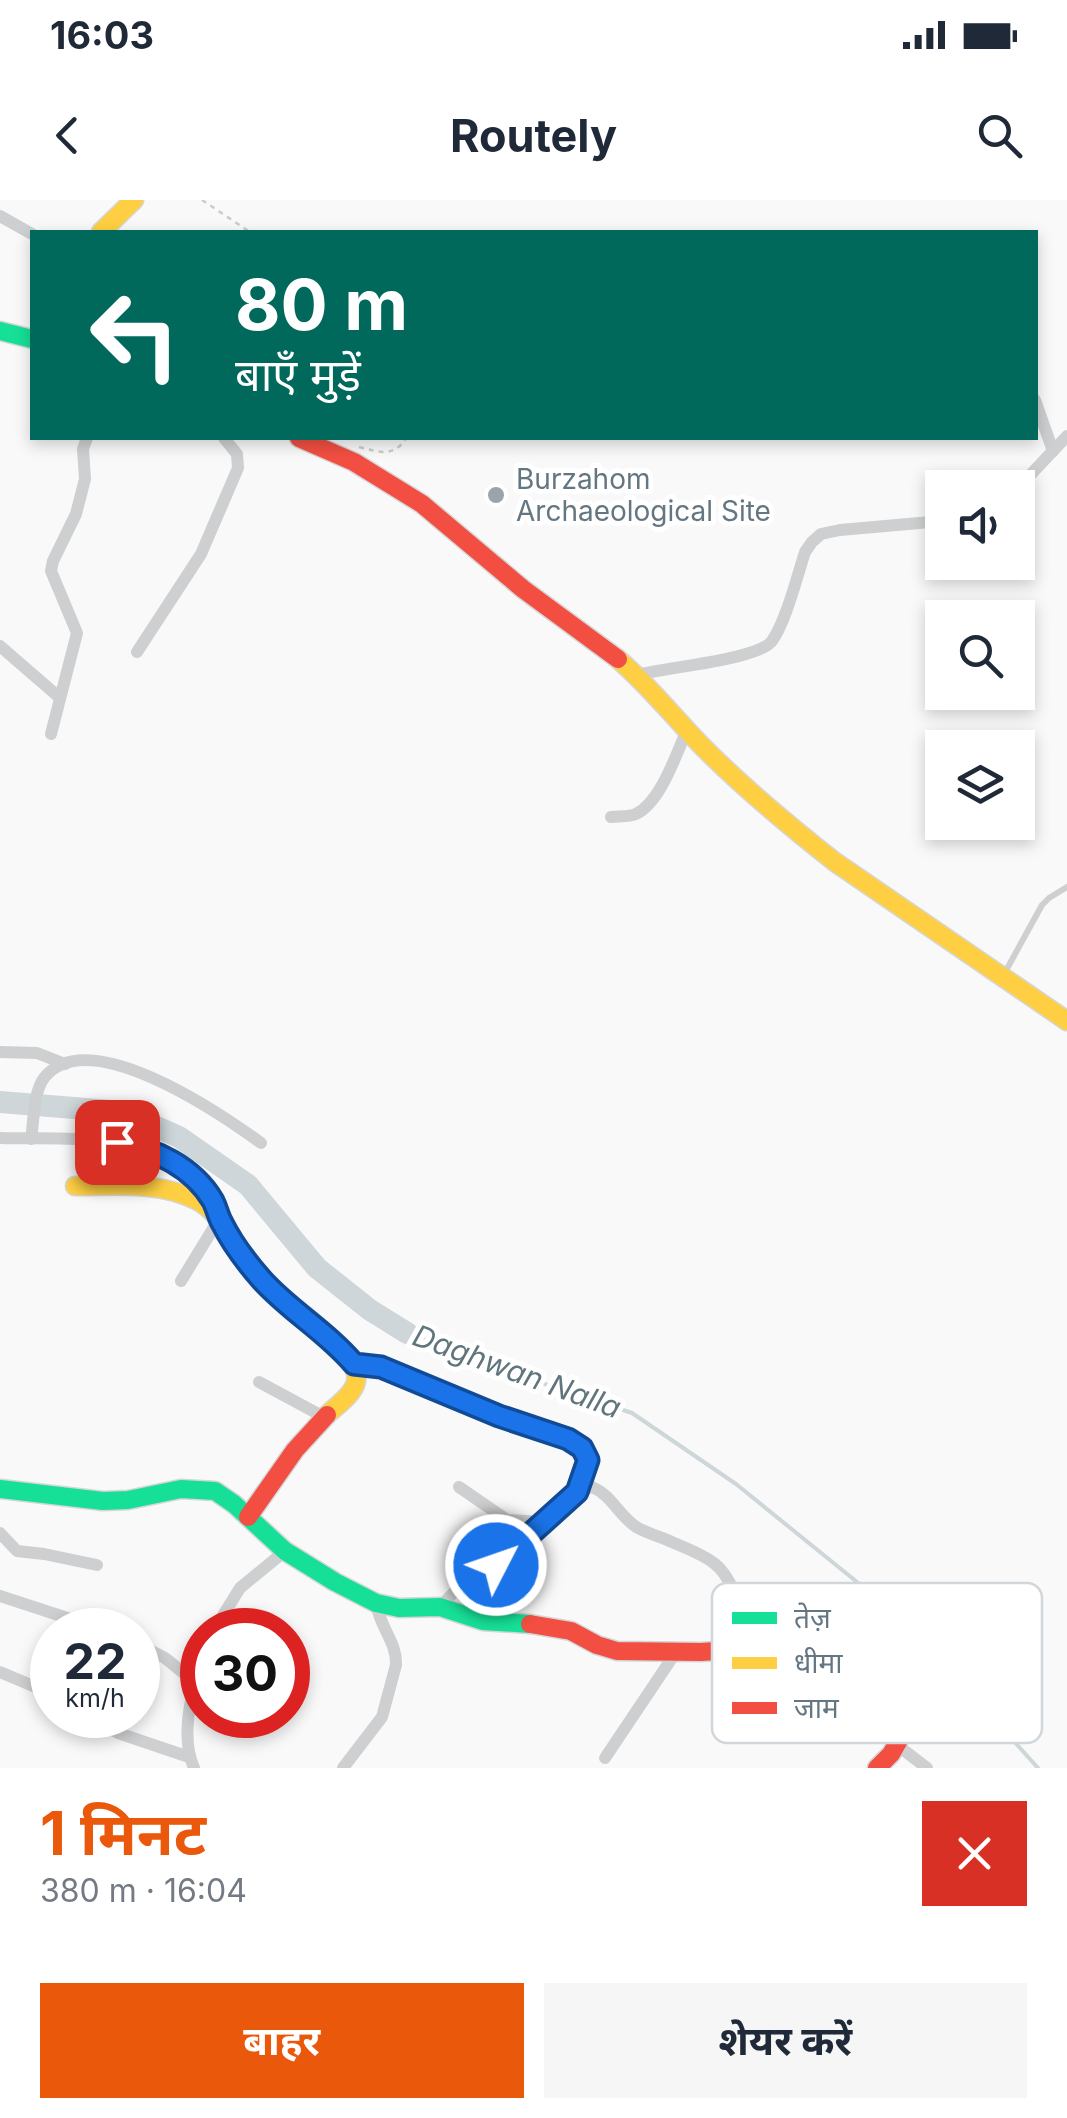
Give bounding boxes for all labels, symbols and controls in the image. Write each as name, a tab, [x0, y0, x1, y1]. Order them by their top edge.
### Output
text: 16:03	[50, 12, 154, 58]
icon: back	[40, 108, 95, 163]
text: Routely	[450, 108, 617, 163]
icon: search	[972, 108, 1027, 163]
text: 80 m	[235, 262, 408, 347]
icon: left	[70, 270, 200, 400]
text: बाएँ मुड़ें	[235, 347, 361, 402]
place label: Burzahom Archaeological Site	[516, 462, 771, 528]
map controls	[925, 470, 1035, 840]
button: sound	[925, 470, 1035, 580]
marker: Burzahom Archaeological Site	[485, 484, 507, 506]
button: search	[925, 600, 1035, 710]
button: layers	[925, 730, 1035, 840]
pin	[75, 1100, 160, 1185]
icon: arrive	[90, 1115, 145, 1170]
water label: Daghwan Nalla	[408, 1317, 626, 1425]
position arrow	[444, 1513, 548, 1617]
legend	[712, 1583, 1042, 1743]
text: तेज़	[794, 1601, 832, 1635]
speed limit sign: 30	[180, 1608, 310, 1738]
text: 22	[64, 1631, 127, 1691]
text: धीमा	[794, 1646, 843, 1680]
text: km/h	[65, 1683, 125, 1713]
text: जाम	[794, 1691, 840, 1725]
text: 1 मिनट	[40, 1797, 206, 1869]
button: close	[922, 1801, 1027, 1906]
text: 380 m · 16:04	[40, 1871, 247, 1910]
button: बाहर	[40, 1983, 524, 2098]
button: शेयर करें	[544, 1983, 1027, 2098]

